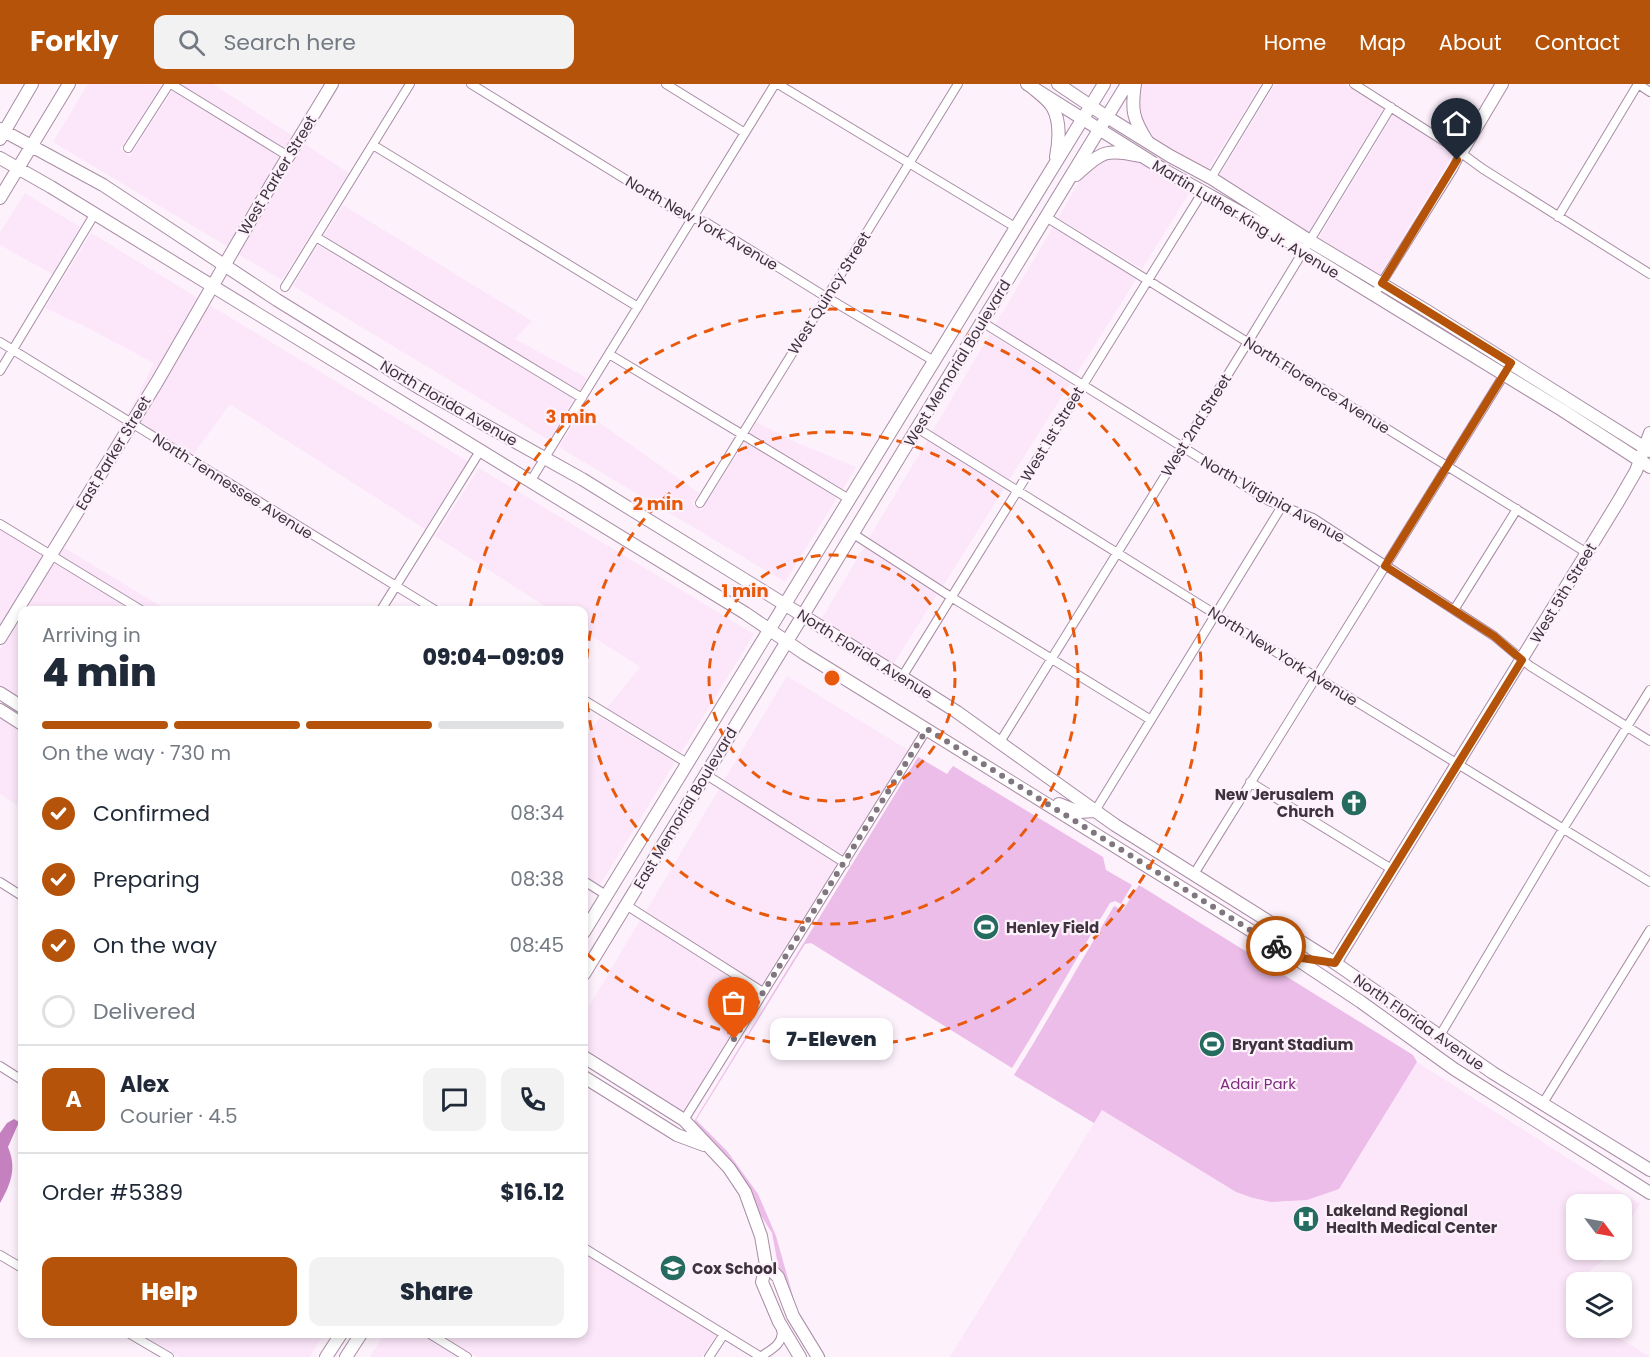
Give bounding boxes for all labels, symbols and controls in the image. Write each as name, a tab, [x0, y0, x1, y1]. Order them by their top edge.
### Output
search box	[154, 15, 574, 69]
text: Forkly	[30, 22, 118, 61]
icon: search	[175, 26, 208, 59]
text: Search here	[223, 27, 356, 58]
text: Home	[1264, 28, 1326, 57]
text: Map	[1359, 28, 1406, 57]
text: About	[1439, 28, 1502, 57]
text: Contact	[1535, 28, 1620, 57]
pin	[1431, 98, 1482, 160]
icon: home	[1440, 107, 1473, 140]
street label: West Parker Street	[233, 111, 321, 239]
street label: Martin Luther King Jr. Avenue	[1148, 155, 1344, 283]
street label: North New York Avenue	[622, 171, 782, 275]
street label: West Quincy Street	[783, 227, 875, 359]
street label: West Memorial Boulevard	[899, 276, 1015, 450]
street label: North Florence Avenue	[1240, 331, 1394, 439]
street label: North Florida Avenue	[376, 355, 522, 451]
street label: West 2nd Street	[1156, 370, 1236, 480]
street label: West 1st Street	[1015, 383, 1089, 485]
street label: East Parker Street	[70, 392, 156, 514]
text: 3 min	[545, 404, 597, 429]
street label: North Tennessee Avenue	[149, 428, 317, 544]
street label: North Virginia Avenue	[1197, 451, 1349, 547]
text: 2 min	[633, 491, 683, 516]
street label: West 5th Street	[1525, 539, 1601, 647]
text: 1 min	[721, 578, 769, 603]
street label: North New York Avenue	[1204, 601, 1362, 711]
street label: North Florida Avenue	[793, 604, 937, 704]
text: Arriving in	[42, 621, 141, 649]
text: 09:04–09:09	[423, 642, 564, 673]
text: 4 min	[42, 645, 157, 700]
centre of rings	[822, 668, 842, 688]
street label: East Memorial Boulevard	[628, 723, 742, 893]
text: On the way · 730 m	[42, 739, 231, 767]
place label: New Jerusalem Church	[1215, 784, 1334, 822]
church icon: New Jerusalem Church	[1339, 788, 1369, 818]
icon: check	[42, 797, 75, 830]
text: Confirmed	[93, 798, 210, 829]
text: 08:34	[510, 799, 564, 827]
icon: check	[42, 863, 75, 896]
text: Preparing	[93, 864, 200, 895]
text: 08:38	[510, 865, 564, 893]
sports icon: Henley Field	[971, 912, 1001, 942]
courier	[1246, 916, 1306, 976]
place label: Henley Field	[1006, 917, 1099, 938]
icon: check	[42, 929, 75, 962]
text: On the way	[93, 930, 217, 961]
icon: bike	[1260, 930, 1293, 963]
text: 08:45	[509, 931, 564, 959]
street label: North Florida Avenue	[1349, 969, 1489, 1075]
pin	[708, 977, 759, 1039]
icon: bag	[717, 986, 750, 1019]
text: Delivered	[93, 996, 196, 1027]
callout: 7-Eleven	[770, 1018, 893, 1060]
text: 7-Eleven	[786, 1025, 877, 1053]
sports icon: Bryant Stadium	[1197, 1029, 1227, 1059]
place label: Bryant Stadium	[1232, 1034, 1354, 1055]
button: chat	[423, 1068, 486, 1131]
button: phone	[501, 1068, 564, 1131]
text: Alex	[120, 1069, 169, 1100]
park label: Adair Park	[1220, 1073, 1296, 1094]
text: A	[65, 1084, 82, 1115]
text: Courier · 4.5	[120, 1102, 238, 1130]
text: Order #5389	[42, 1177, 183, 1208]
text: $16.12	[500, 1177, 564, 1208]
north arrow	[1566, 1194, 1632, 1260]
map controls	[1566, 1194, 1632, 1338]
place label: Lakeland Regional Health Medical Center	[1326, 1200, 1498, 1238]
hospital icon: Lakeland Regional Health Medical Center	[1291, 1204, 1321, 1234]
school or university icon: Cox School	[658, 1253, 688, 1283]
button: Help	[42, 1257, 297, 1326]
button: Share	[309, 1257, 564, 1326]
place label: Cox School	[692, 1258, 777, 1279]
button: layers	[1566, 1272, 1632, 1338]

